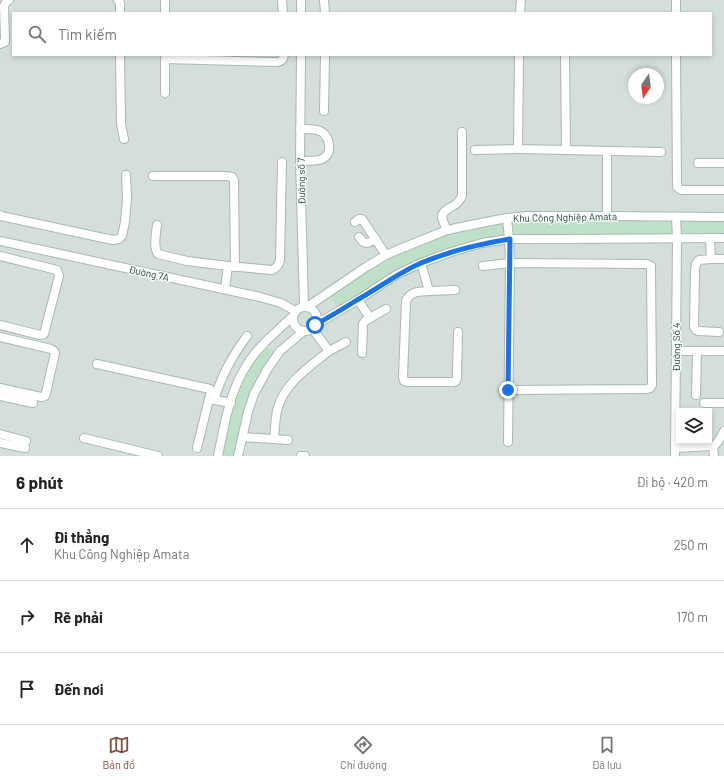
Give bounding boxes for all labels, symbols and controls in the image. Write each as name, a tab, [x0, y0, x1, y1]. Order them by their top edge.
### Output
search box	[12, 12, 712, 56]
icon: search	[26, 23, 48, 45]
text: Tìm kiếm	[58, 25, 117, 43]
north arrow	[628, 68, 664, 104]
street label: Đường số 7	[295, 157, 307, 205]
street label: Khu Công Nghiệp Amata	[513, 210, 617, 224]
street label: Đường 7A	[128, 263, 170, 283]
route start	[306, 316, 324, 334]
street label: Đường Số 4	[670, 323, 682, 371]
route end	[499, 381, 517, 399]
map controls	[676, 408, 712, 444]
button: layers	[676, 408, 712, 444]
text: 6 phút	[16, 472, 63, 492]
text: Đi bộ · 420 m	[636, 474, 708, 490]
text: Đi thẳng	[54, 528, 109, 546]
icon: ahead	[16, 534, 38, 556]
text: 250 m	[674, 537, 708, 553]
text: Khu Công Nghiệp Amata	[54, 546, 189, 562]
icon: right	[16, 606, 38, 628]
text: Rẽ phải	[54, 608, 103, 626]
text: 170 m	[677, 609, 708, 625]
icon: arrive	[16, 678, 38, 700]
text: Đến nơi	[54, 680, 104, 698]
tab: Bản đồ	[103, 734, 135, 771]
tab: Chỉ đường	[340, 734, 387, 771]
tab: Đã lưu	[592, 734, 621, 771]

